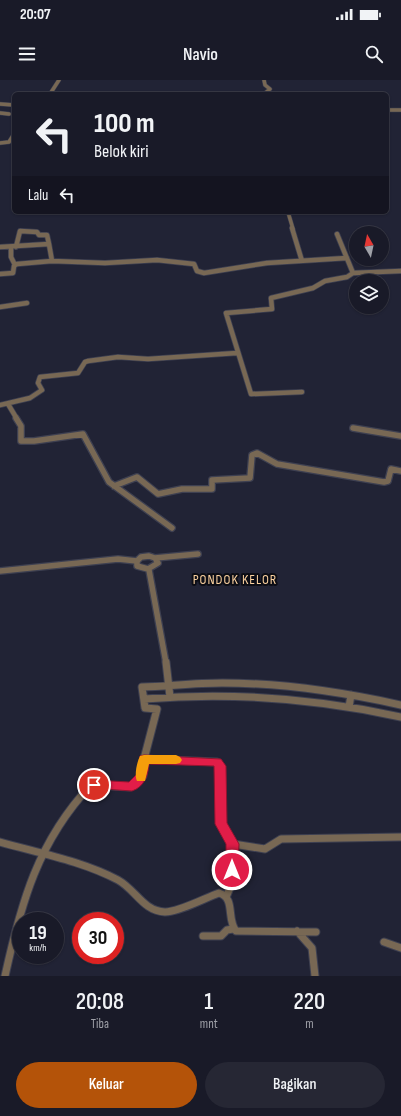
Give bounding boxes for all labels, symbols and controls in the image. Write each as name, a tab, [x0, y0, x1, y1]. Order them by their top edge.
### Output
text: 20:07	[20, 5, 51, 24]
icon: menu	[16, 43, 38, 65]
icon: search	[363, 43, 385, 65]
text: Navio	[183, 44, 218, 65]
text: 100 m	[94, 107, 155, 140]
icon: left	[28, 108, 80, 160]
text: Belok kiri	[94, 141, 149, 162]
icon: left	[56, 184, 78, 206]
text: Lalu	[28, 186, 48, 205]
north arrow	[349, 226, 389, 266]
map controls	[349, 226, 389, 314]
button: layers	[349, 274, 389, 314]
district label: PONDOK KELOR	[193, 571, 277, 588]
pin	[77, 768, 111, 802]
icon: arrive	[83, 774, 105, 796]
position arrow	[211, 849, 253, 891]
speed limit sign: 30	[72, 912, 124, 964]
text: 19	[29, 921, 47, 945]
text: km/h	[29, 942, 47, 954]
text: 20:08	[76, 987, 124, 1016]
text: 1	[204, 987, 213, 1016]
text: 220	[294, 987, 325, 1016]
text: Tiba	[91, 1016, 109, 1032]
text: mnt	[200, 1016, 218, 1032]
text: m	[305, 1016, 314, 1032]
button: Keluar	[16, 1062, 197, 1108]
button: Bagikan	[205, 1062, 385, 1108]

